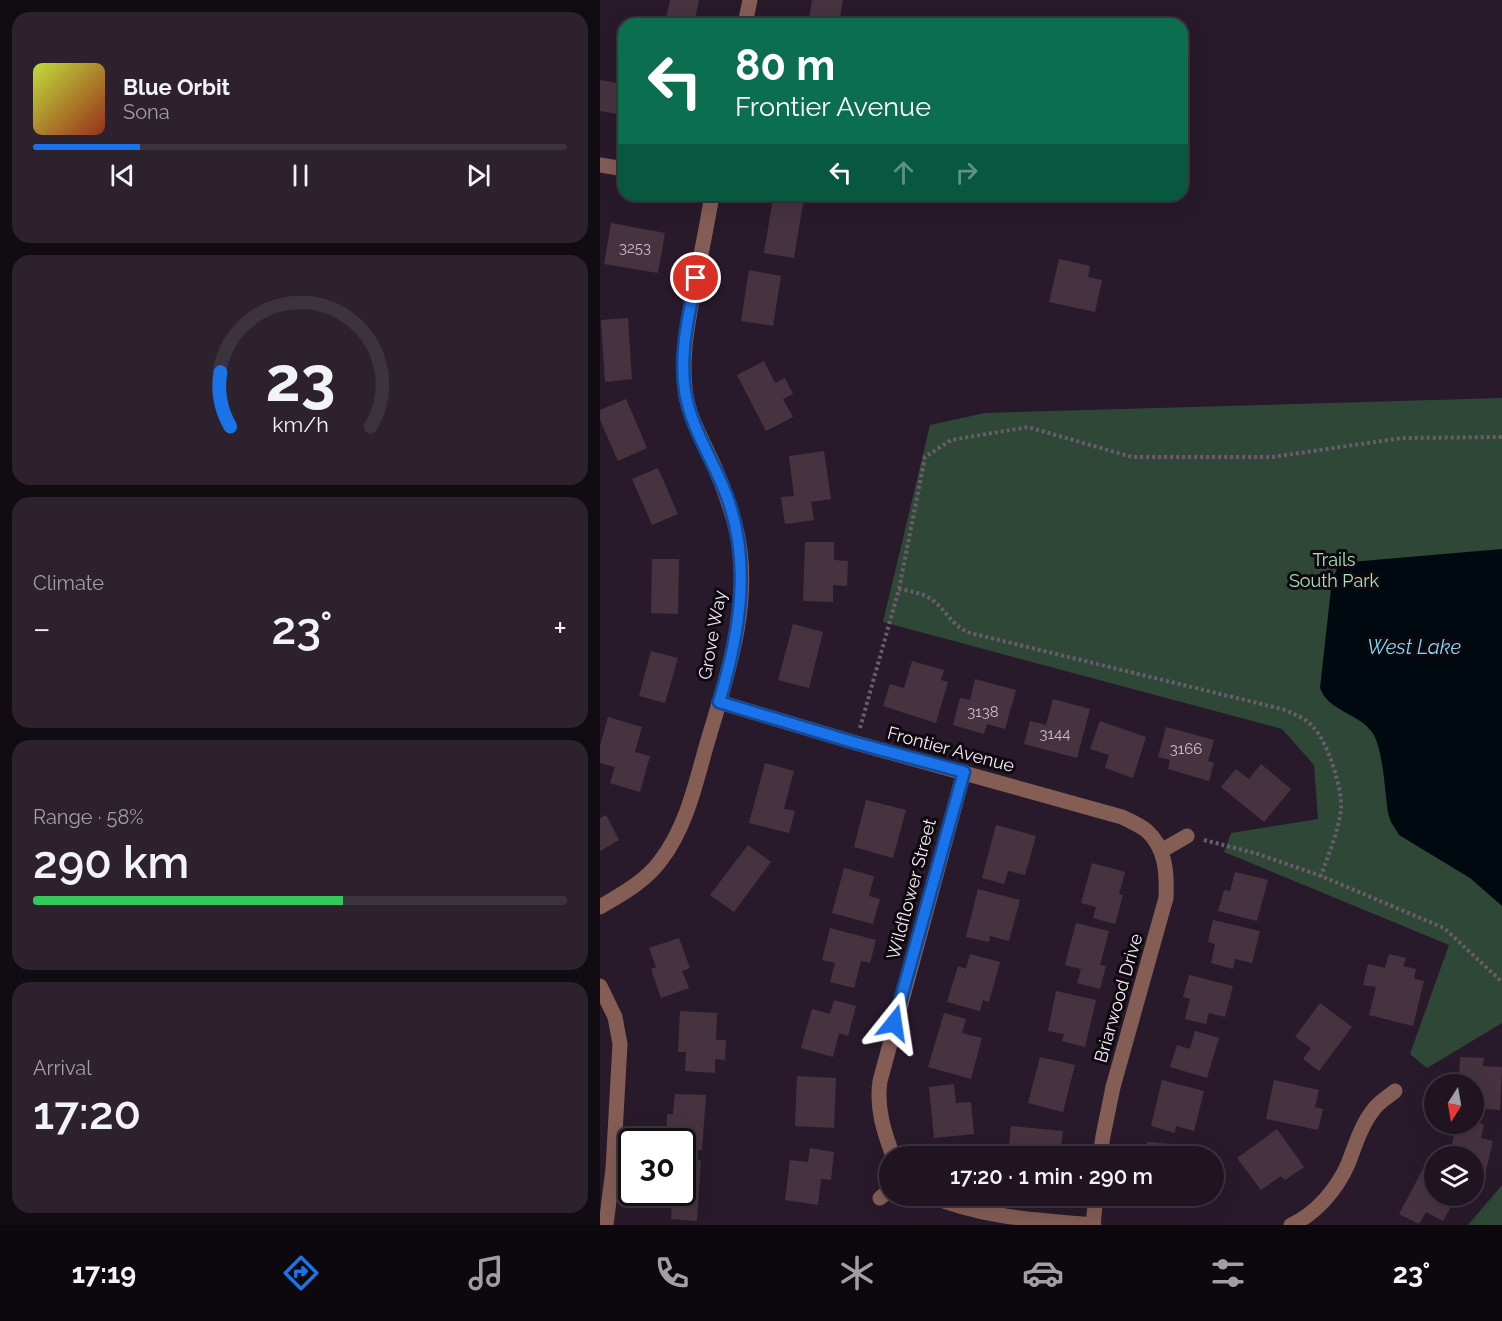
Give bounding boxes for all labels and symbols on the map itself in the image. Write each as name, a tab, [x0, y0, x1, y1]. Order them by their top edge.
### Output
house number: 3253	[619, 239, 651, 257]
pin	[670, 252, 721, 303]
park label: Trails South Park	[1289, 549, 1380, 591]
street label: Grove Way	[694, 588, 730, 681]
water label: West Lake	[1367, 635, 1461, 659]
house number: 3138	[967, 703, 999, 721]
street label: Frontier Avenue	[885, 722, 1017, 776]
house number: 3144	[1040, 725, 1070, 743]
house number: 3166	[1170, 740, 1202, 758]
street label: Wildflower Street	[882, 816, 940, 962]
street label: Briarwood Drive	[1090, 931, 1147, 1065]
position arrow	[862, 991, 926, 1055]
north arrow	[1424, 1074, 1484, 1134]
speed limit sign: 30	[618, 1128, 696, 1206]

